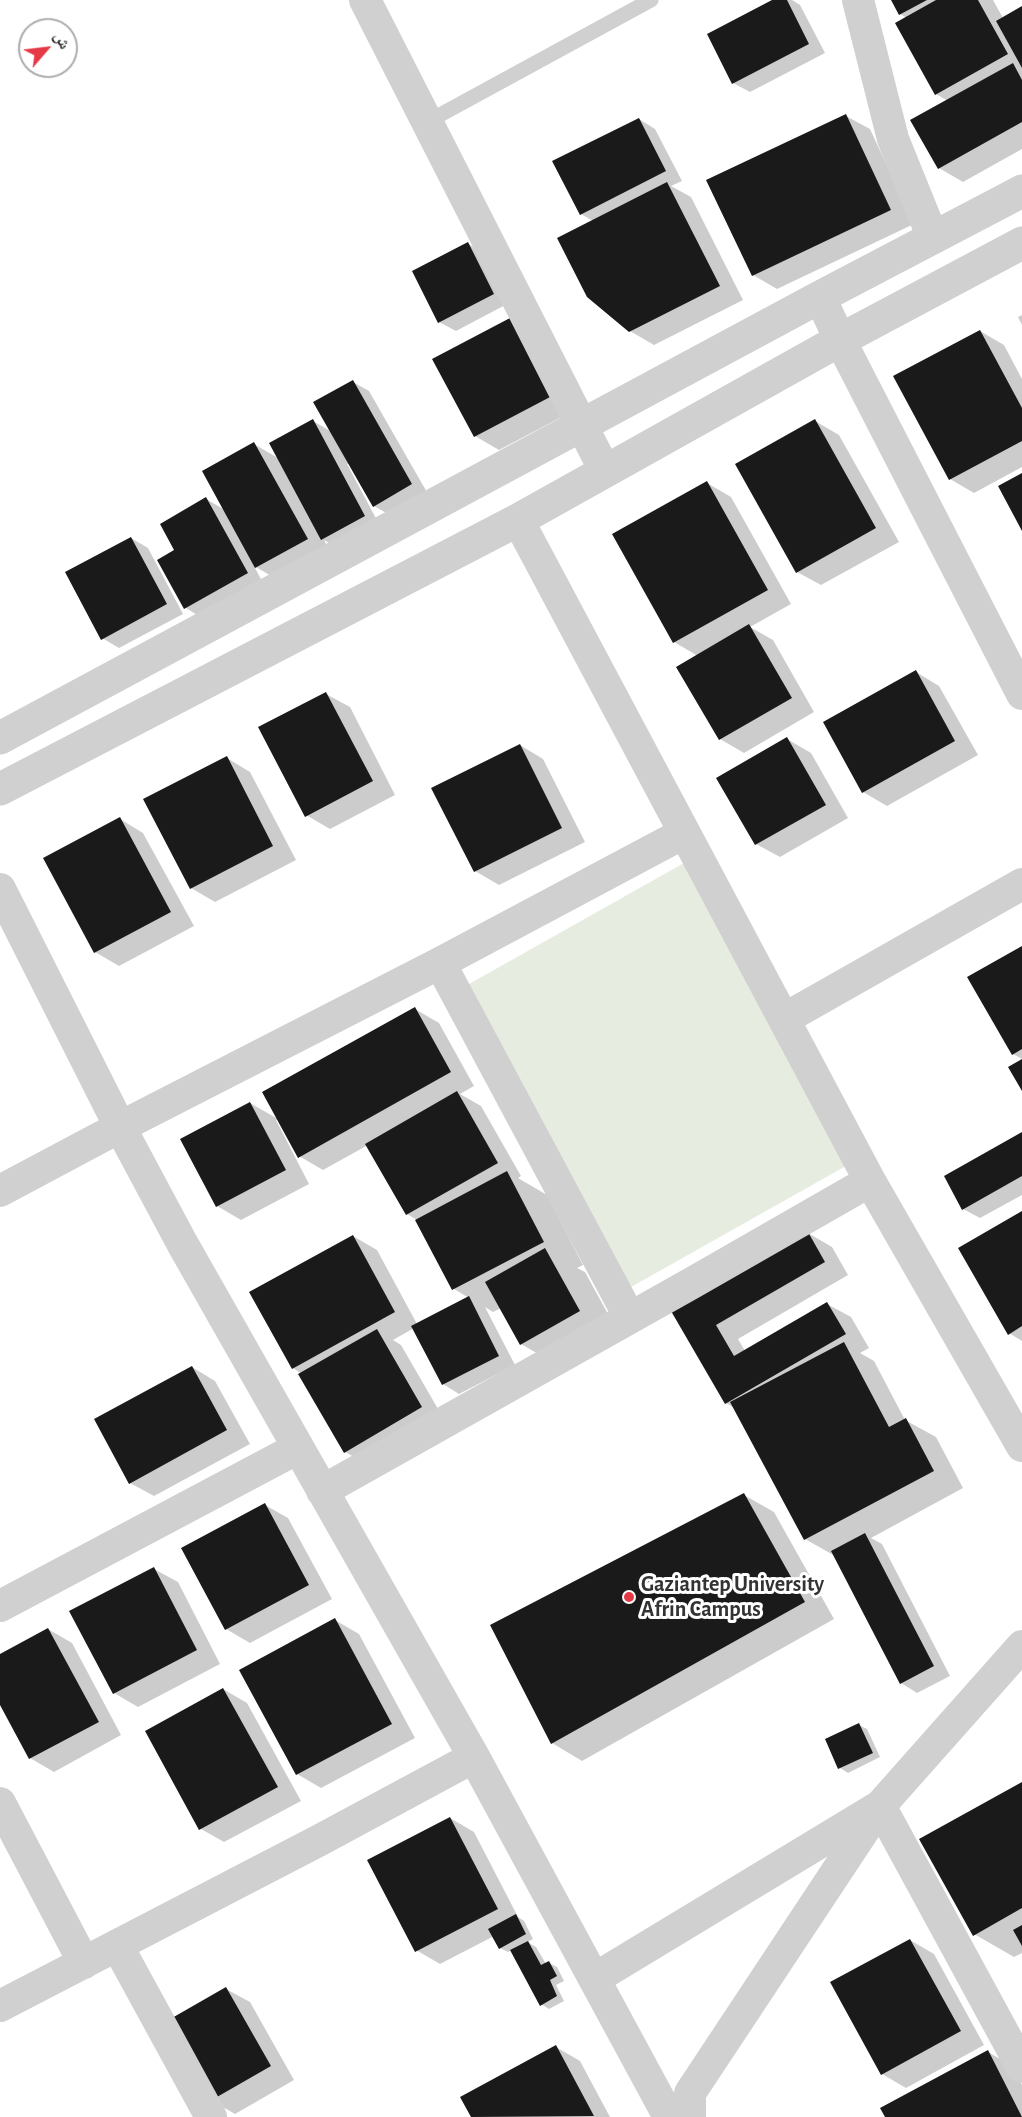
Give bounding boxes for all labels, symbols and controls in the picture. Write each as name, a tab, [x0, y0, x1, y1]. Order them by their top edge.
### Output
north arrow	[18, 18, 78, 78]
text: ش	[51, 29, 73, 52]
place label: Gaziantep University Afrin Campus	[641, 1571, 824, 1622]
marker: Gaziantep University Afrin Campus	[622, 1590, 636, 1604]

